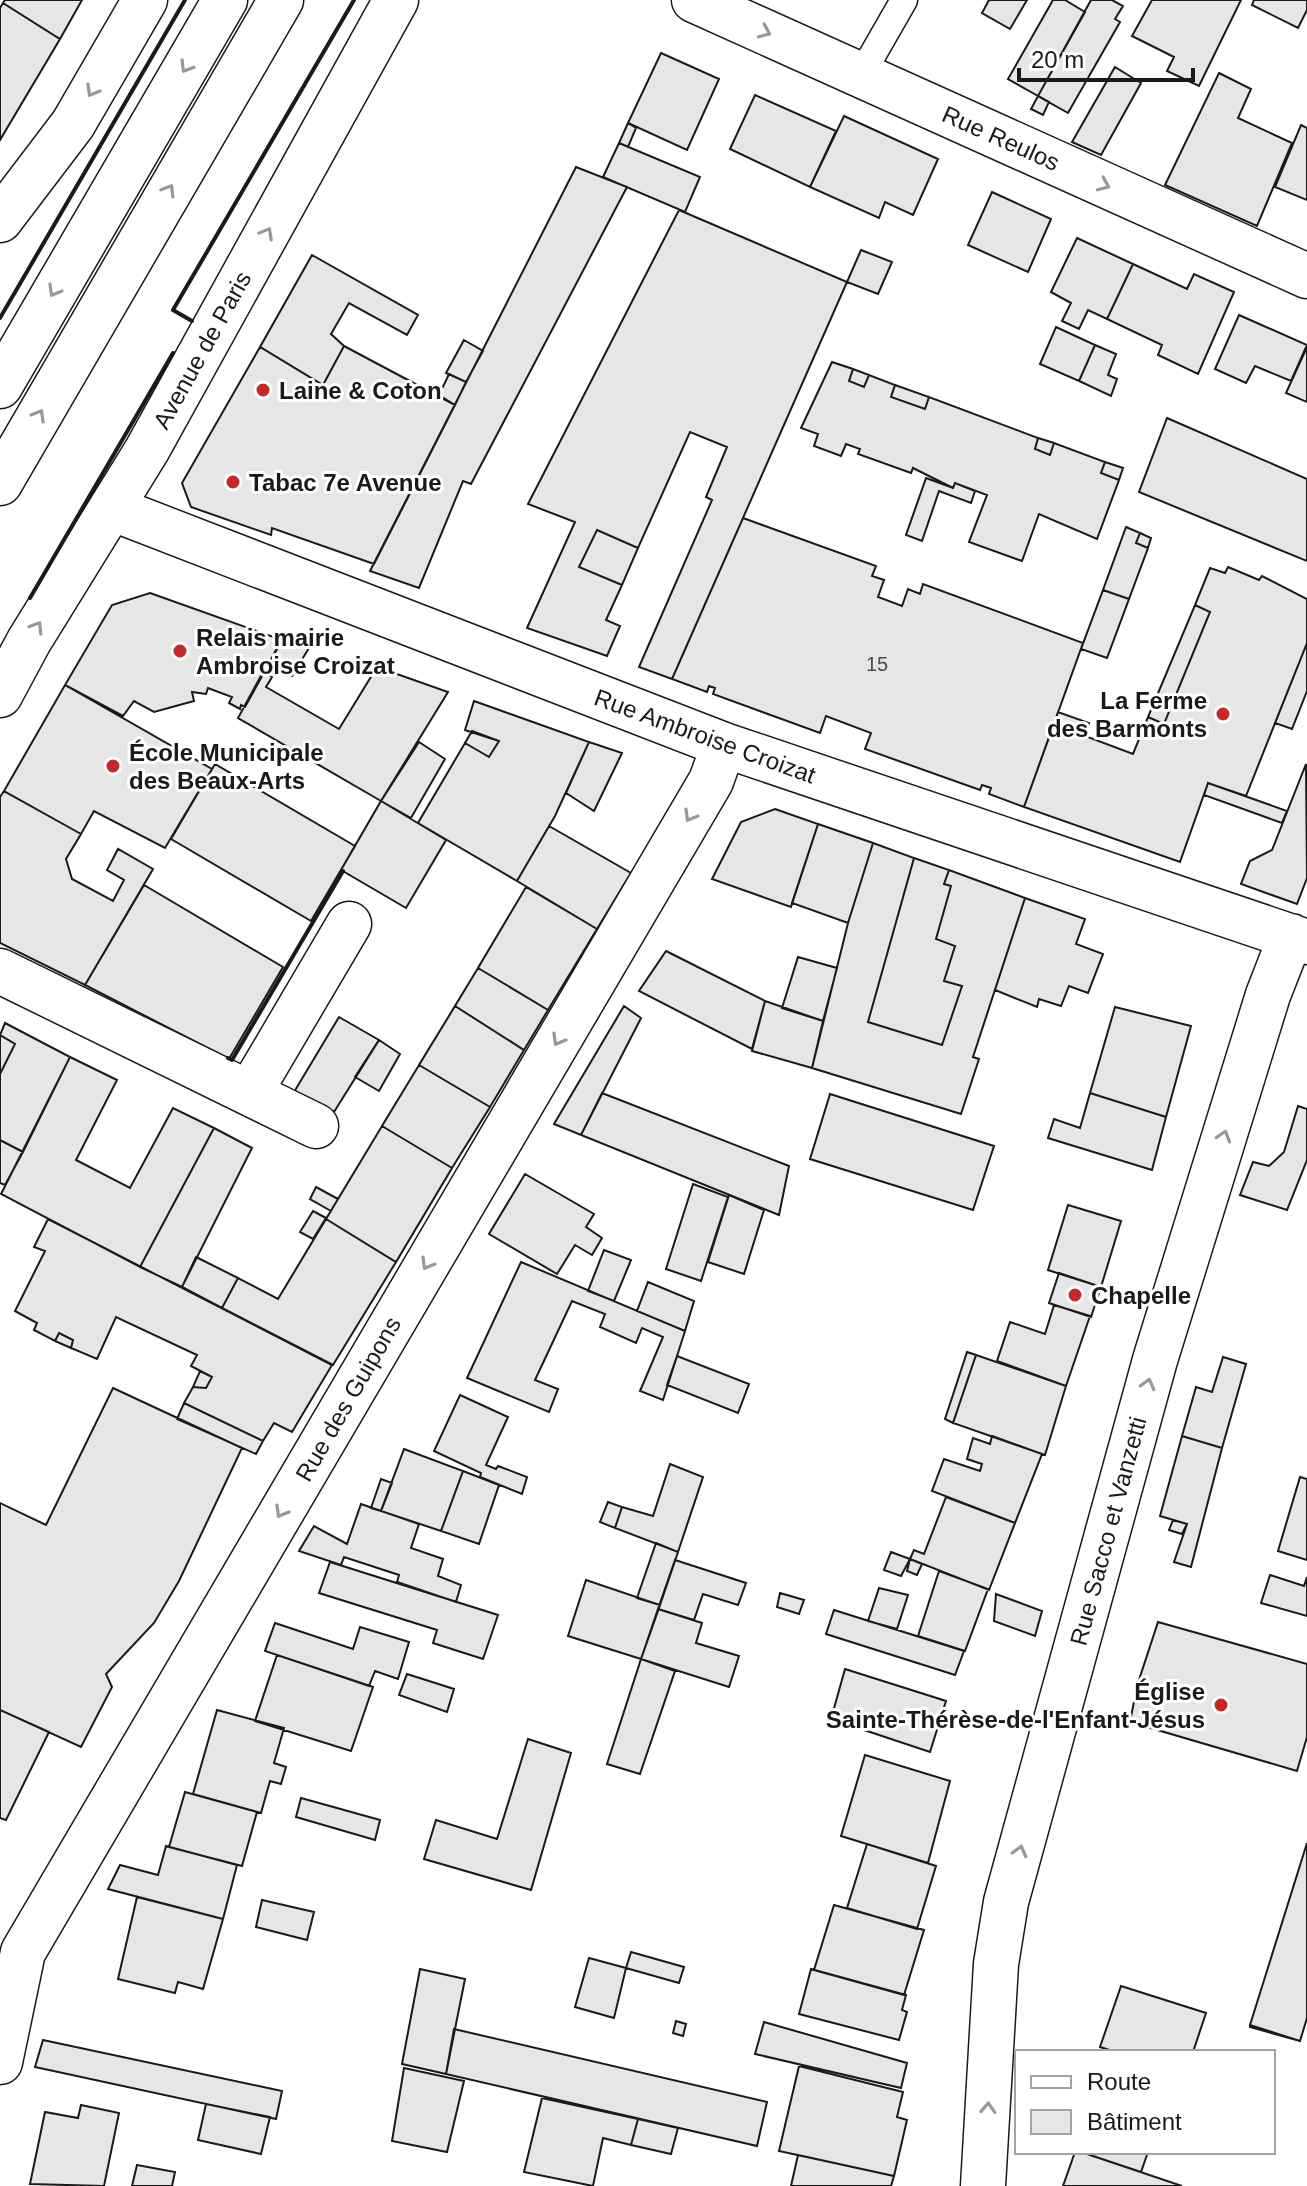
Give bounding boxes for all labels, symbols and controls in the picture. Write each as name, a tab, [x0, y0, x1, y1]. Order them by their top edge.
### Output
one-way arrow	[757, 22, 771, 38]
scale bar	[1019, 32, 1193, 82]
text: 20 m	[1031, 46, 1084, 73]
one-way arrow	[180, 58, 195, 73]
one-way arrow	[86, 83, 102, 97]
street label: Rue Reulos	[938, 100, 1064, 176]
one-way arrow	[1096, 175, 1110, 191]
one-way arrow	[159, 184, 175, 199]
one-way arrow	[257, 227, 273, 242]
street label: Avenue de Paris	[148, 267, 256, 433]
one-way arrow	[48, 283, 64, 297]
place label: Laine & Coton	[279, 377, 442, 404]
marker: Laine & Coton	[254, 381, 272, 399]
one-way arrow	[29, 409, 44, 423]
place label: Tabac 7e Avenue	[249, 469, 442, 496]
marker: Tabac 7e Avenue	[224, 473, 242, 491]
one-way arrow	[28, 621, 43, 636]
place label: Relais mairie Ambroise Croizat	[196, 624, 395, 679]
marker: Relais mairie Ambroise Croizat	[171, 642, 189, 660]
house number: 15	[866, 653, 888, 675]
street label: Rue Ambroise Croizat	[591, 683, 820, 789]
place label: La Ferme des Barmonts	[1047, 687, 1207, 742]
marker: La Ferme des Barmonts	[1214, 705, 1232, 723]
place label: École Municipale des Beaux-Arts	[129, 739, 324, 794]
marker: École Municipale des Beaux-Arts	[104, 757, 122, 775]
one-way arrow	[684, 807, 700, 822]
one-way arrow	[553, 1031, 568, 1046]
one-way arrow	[1215, 1129, 1231, 1143]
one-way arrow	[421, 1255, 437, 1270]
place label: Chapelle	[1091, 1282, 1191, 1309]
marker: Chapelle	[1066, 1286, 1084, 1304]
street label: Rue des Guipons	[290, 1312, 406, 1486]
one-way arrow	[1139, 1378, 1156, 1392]
street label: Rue Sacco et Vanzetti	[1064, 1414, 1152, 1648]
one-way arrow	[275, 1503, 291, 1518]
place label: Église Sainte-Thérèse-de-l'Enfant-Jésus	[826, 1678, 1205, 1733]
marker: Église Sainte-Thérèse-de-l'Enfant-Jésus	[1212, 1696, 1230, 1714]
one-way arrow	[1011, 1845, 1028, 1859]
legend	[1015, 2050, 1275, 2154]
text: Route	[1087, 2068, 1151, 2095]
one-way arrow	[979, 2101, 996, 2114]
text: Bâtiment	[1087, 2108, 1182, 2135]

